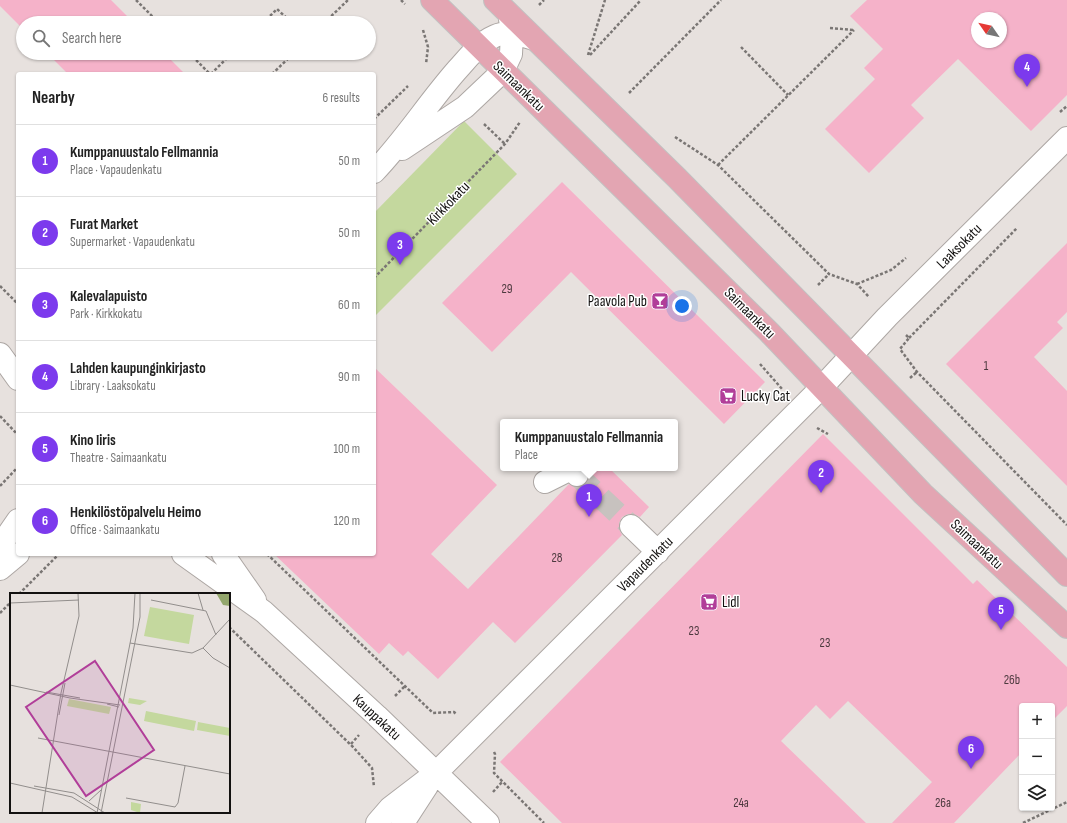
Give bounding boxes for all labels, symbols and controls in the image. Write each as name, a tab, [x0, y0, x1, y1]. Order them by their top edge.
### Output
north arrow	[971, 12, 1007, 48]
search box	[16, 16, 376, 60]
icon: search	[30, 27, 52, 49]
text: Search here	[62, 29, 122, 48]
pin: 4	[1014, 54, 1040, 87]
street label: Saimaankatu	[489, 57, 549, 116]
text: Nearby	[32, 88, 75, 108]
text: 6 results	[322, 90, 360, 106]
text: Kumppanuustalo Fellmannia	[70, 143, 218, 162]
text: 1	[42, 153, 48, 169]
text: 50 m	[339, 153, 360, 169]
text: Place · Vapaudenkatu	[70, 162, 162, 178]
street label: Kirkkokatu	[423, 177, 474, 229]
text: Furat Market	[70, 215, 138, 234]
street label: Laaksokatu	[933, 220, 986, 273]
text: 2	[42, 225, 48, 241]
text: 50 m	[339, 225, 360, 241]
pin: 3	[387, 232, 413, 265]
text: Supermarket · Vapaudenkatu	[70, 234, 195, 250]
house number: 29	[501, 281, 513, 297]
street label: Saimaankatu	[720, 284, 779, 343]
text: Kalevalapuisto	[70, 287, 147, 306]
bar icon: Paavola Pub	[650, 291, 670, 311]
place label: Paavola Pub	[588, 292, 647, 311]
your location	[672, 296, 692, 316]
text: 3	[42, 297, 48, 313]
text: 60 m	[338, 297, 360, 313]
text: Park · Kirkkokatu	[70, 306, 142, 322]
house number: 1	[984, 358, 989, 374]
text: Lahden kaupunginkirjasto	[70, 359, 206, 378]
text: 4	[42, 369, 48, 385]
text: 90 m	[338, 369, 360, 385]
text: Library · Laaksokatu	[70, 378, 156, 394]
supermarket icon: Lucky Cat	[718, 386, 738, 406]
place label: Lucky Cat	[741, 387, 791, 406]
popup	[500, 419, 678, 471]
text: Kumppanuustalo Fellmannia	[515, 428, 663, 447]
text: Kino Iiris	[70, 431, 116, 450]
text: 5	[42, 441, 48, 457]
text: 100 m	[333, 441, 360, 457]
text: Place	[515, 447, 538, 463]
text: Theatre · Saimaankatu	[70, 450, 167, 466]
pin: 2	[808, 460, 834, 493]
pin: 1	[576, 484, 602, 517]
text: Henkilöstöpalvelu Heimo	[70, 503, 201, 522]
text: 6	[42, 513, 48, 529]
text: 120 m	[334, 513, 360, 529]
street label: Saimaankatu	[946, 515, 1007, 573]
text: Office · Saimaankatu	[70, 522, 160, 538]
street label: Vapaudenkatu	[613, 532, 677, 596]
house number: 28	[551, 550, 563, 566]
supermarket icon: Lidl	[699, 592, 719, 612]
inset map	[10, 593, 230, 813]
place label: Lidl	[722, 593, 739, 612]
pin: 5	[988, 597, 1014, 630]
house number: 23	[689, 623, 699, 639]
house number: 23	[820, 635, 830, 651]
house number: 26b	[1004, 672, 1020, 688]
street label: Kauppakatu	[349, 690, 405, 745]
map controls	[1019, 703, 1055, 811]
button: +	[1019, 703, 1055, 739]
pin: 6	[958, 736, 984, 769]
button: −	[1019, 739, 1055, 775]
button: layers	[1019, 775, 1055, 811]
house number: 24a	[733, 795, 749, 811]
house number: 26a	[935, 795, 951, 811]

